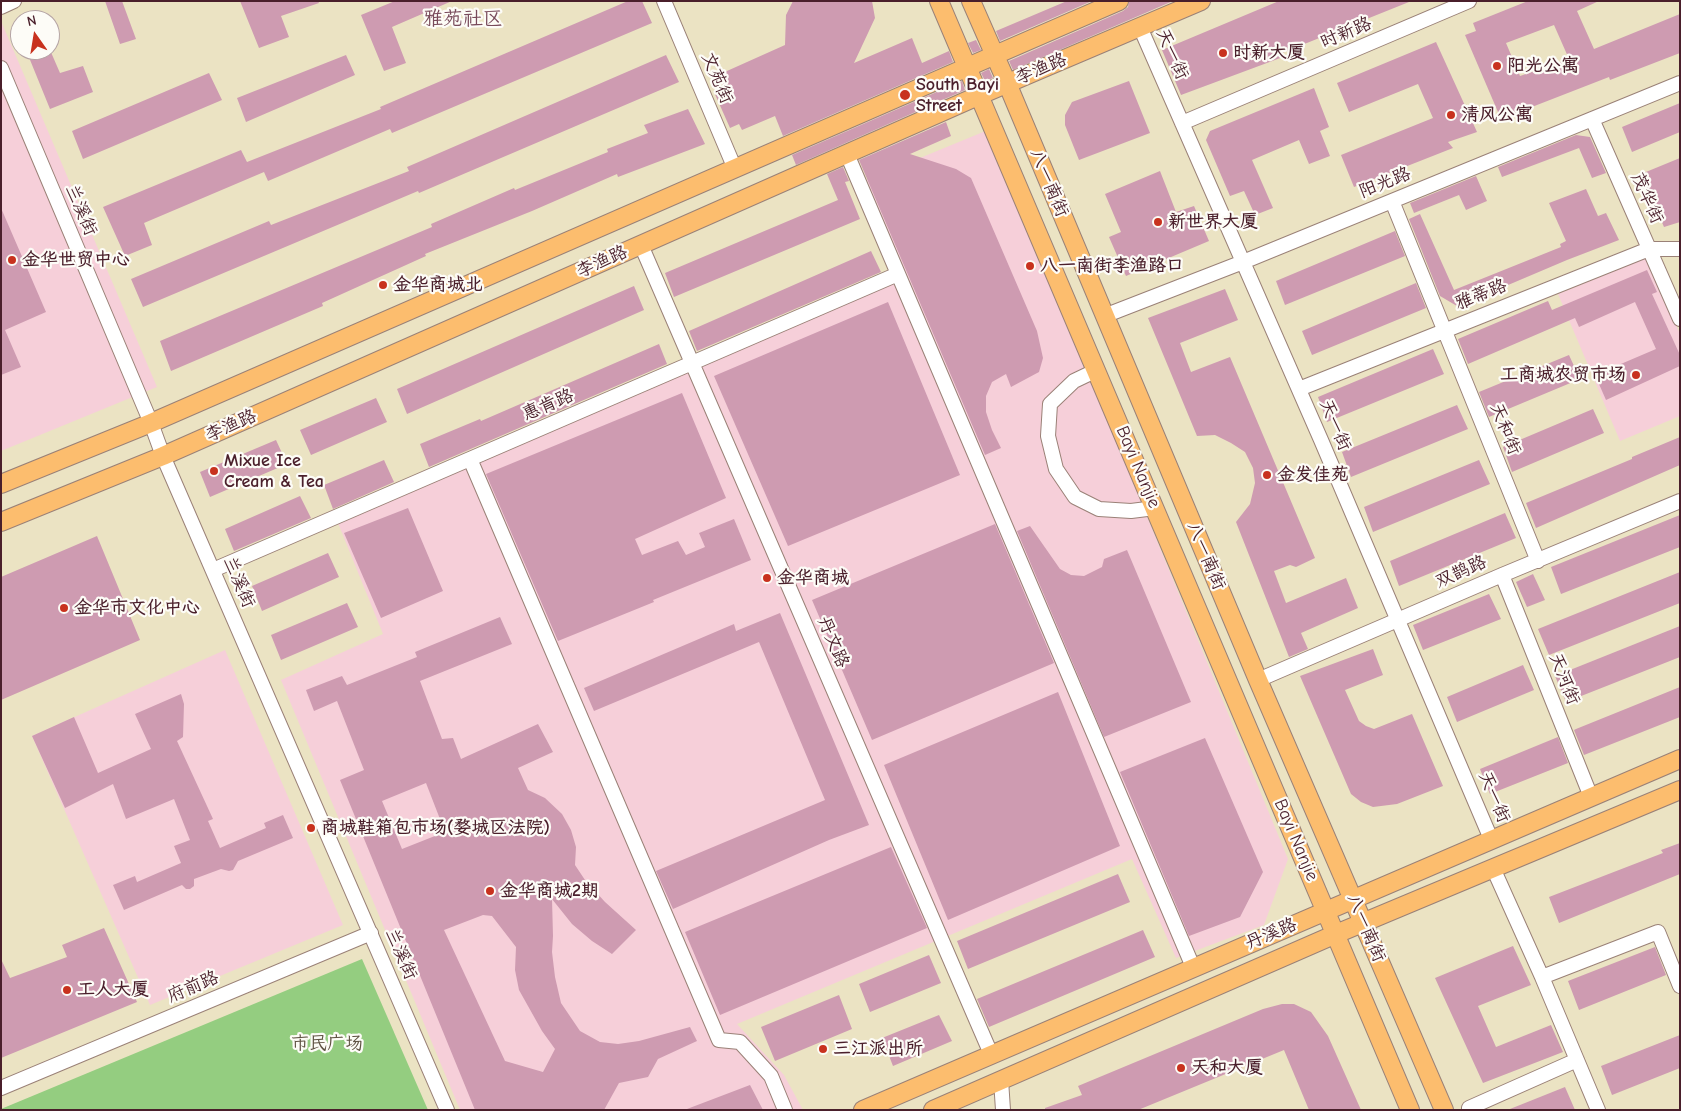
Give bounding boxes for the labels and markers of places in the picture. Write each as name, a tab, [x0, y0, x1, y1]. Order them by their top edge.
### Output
place label: 时新大厦	[1233, 42, 1305, 64]
marker: 时新大厦	[1217, 47, 1229, 59]
place label: 阳光公寓	[1507, 55, 1579, 77]
marker: 阳光公寓	[1491, 60, 1503, 72]
place label: South Bayi Street	[916, 74, 999, 116]
marker: South Bayi Street	[898, 88, 912, 102]
place label: 清风公寓	[1461, 104, 1533, 126]
marker: 清风公寓	[1445, 109, 1457, 121]
place label: 新世界大厦	[1168, 211, 1258, 233]
marker: 新世界大厦	[1152, 216, 1164, 228]
place label: 金华世贸中心	[22, 249, 130, 271]
marker: 金华世贸中心	[6, 254, 18, 266]
place label: 八一南街李渔路口	[1040, 255, 1184, 277]
marker: 八一南街李渔路口	[1024, 260, 1036, 272]
place label: 金华商城北	[393, 274, 483, 296]
marker: 金华商城北	[377, 279, 389, 291]
place label: 工商城农贸市场	[1500, 364, 1626, 386]
marker: 工商城农贸市场	[1630, 369, 1642, 381]
place label: Mixue Ice Cream & Tea	[224, 450, 324, 492]
place label: 金发佳苑	[1277, 464, 1349, 486]
marker: Mixue Ice Cream & Tea	[208, 465, 220, 477]
marker: 金发佳苑	[1261, 469, 1273, 481]
place label: 金华商城	[777, 567, 849, 589]
marker: 金华商城	[761, 572, 773, 584]
place label: 金华市文化中心	[74, 597, 200, 619]
marker: 金华市文化中心	[58, 602, 70, 614]
place label: 商城鞋箱包市场(婺城区法院)	[321, 817, 550, 839]
marker: 商城鞋箱包市场(婺城区法院)	[305, 822, 317, 834]
place label: 金华商城2期	[500, 880, 599, 902]
marker: 金华商城2期	[484, 885, 496, 897]
place label: 工人大厦	[77, 979, 149, 1001]
marker: 工人大厦	[61, 984, 73, 996]
place label: 三江派出所	[833, 1038, 923, 1060]
marker: 三江派出所	[817, 1043, 829, 1055]
place label: 天和大厦	[1191, 1057, 1263, 1079]
marker: 天和大厦	[1175, 1062, 1187, 1074]

